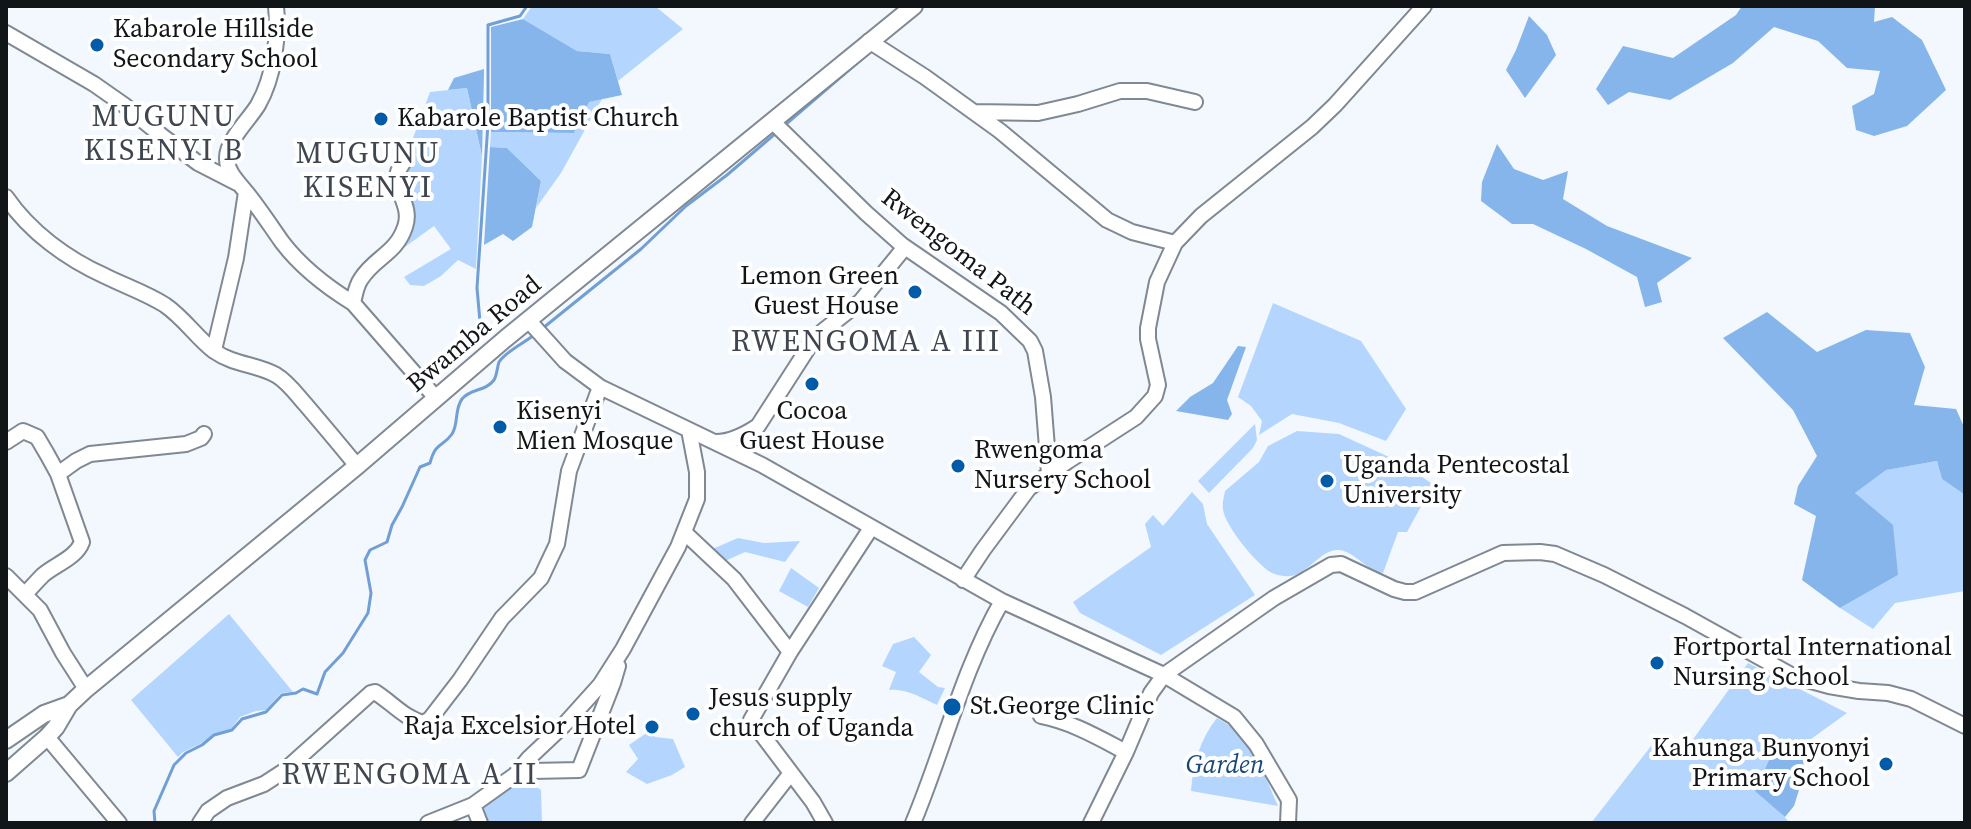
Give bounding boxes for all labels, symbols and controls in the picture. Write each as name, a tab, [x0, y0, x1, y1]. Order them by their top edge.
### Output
place label: Kabarole Hillside Secondary School	[113, 14, 318, 76]
marker: Kabarole Hillside Secondary School	[88, 36, 106, 54]
district label: MUGUNU KISENYI B	[84, 100, 244, 170]
place label: Kabarole Baptist Church	[397, 103, 679, 135]
marker: Kabarole Baptist Church	[372, 110, 390, 128]
district label: MUGUNU KISENYI	[295, 137, 441, 208]
street label: Rwengoma Path	[874, 183, 1042, 323]
place label: Lemon Green Guest House	[740, 261, 899, 322]
street label: Bwamba Road	[402, 270, 548, 400]
marker: Lemon Green Guest House	[906, 283, 924, 301]
district label: RWENGOMA A III	[731, 325, 1001, 361]
marker: Cocoa Guest House	[803, 375, 821, 393]
place label: Kisenyi Mien Mosque	[516, 396, 673, 458]
place label: Cocoa Guest House	[739, 396, 885, 458]
marker: Kisenyi Mien Mosque	[491, 418, 509, 436]
place label: Rwengoma Nursery School	[974, 435, 1151, 496]
place label: Uganda Pentecostal University	[1343, 450, 1569, 512]
marker: Rwengoma Nursery School	[949, 457, 967, 475]
marker: Uganda Pentecostal University	[1318, 472, 1336, 490]
place label: Fortportal International Nursing School	[1673, 632, 1952, 694]
marker: Fortportal International Nursing School	[1648, 654, 1666, 672]
place label: Jesus supply church of Uganda	[709, 683, 914, 744]
place label: St.George Clinic	[970, 691, 1154, 723]
marker: St.George Clinic	[941, 696, 963, 718]
marker: Jesus supply church of Uganda	[684, 705, 702, 723]
place label: Raja Excelsior Hotel	[404, 711, 636, 743]
marker: Raja Excelsior Hotel	[643, 718, 661, 736]
place label: Kahunga Bunyonyi Primary School	[1652, 733, 1870, 794]
park label: Garden	[1186, 750, 1264, 782]
marker: Kahunga Bunyonyi Primary School	[1877, 755, 1895, 773]
district label: RWENGOMA A II	[282, 758, 538, 794]

